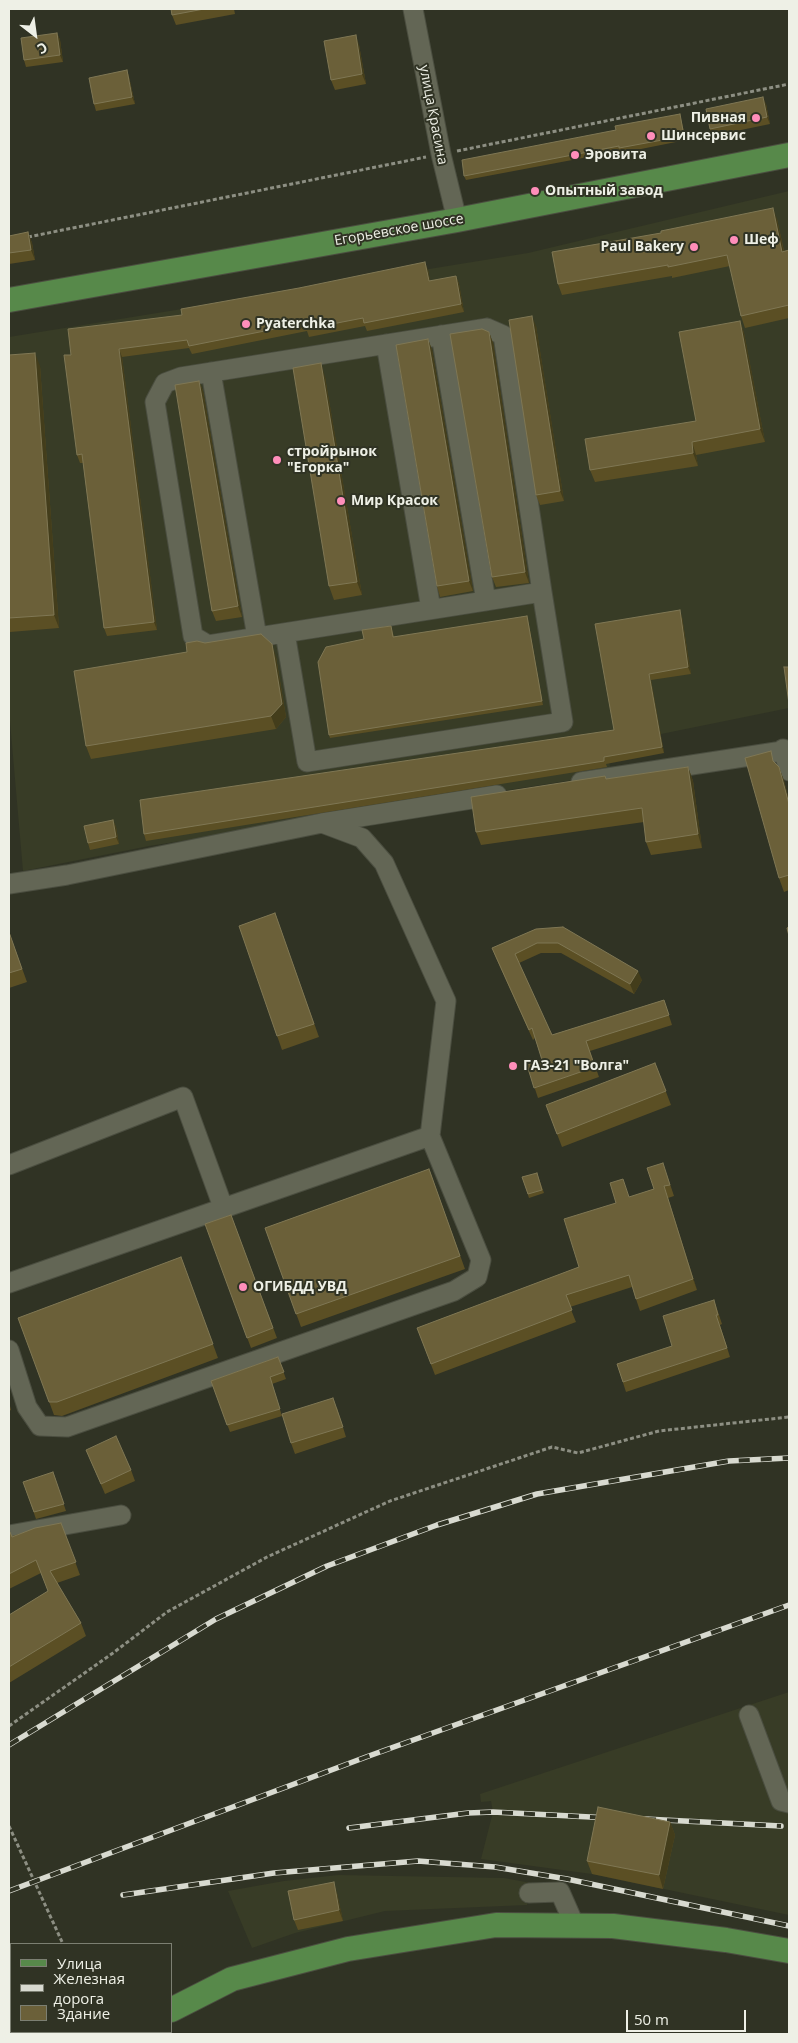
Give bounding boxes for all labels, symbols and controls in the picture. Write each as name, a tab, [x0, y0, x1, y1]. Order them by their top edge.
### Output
north arrow	[10, 10, 60, 60]
text: С	[34, 38, 51, 59]
street label: улица Красина	[415, 64, 451, 166]
place label: Пивная	[691, 110, 746, 126]
marker: Пивная	[750, 112, 762, 124]
place label: Шинсервис	[661, 128, 746, 144]
marker: Шинсервис	[645, 130, 657, 142]
place label: Эровита	[585, 147, 647, 163]
marker: Эровита	[569, 149, 581, 161]
place label: Опытный завод	[545, 183, 663, 199]
marker: Опытный завод	[529, 185, 541, 197]
street label: Егорьевское шоссе	[333, 210, 465, 250]
place label: Шеф	[744, 232, 779, 248]
marker: Шеф	[728, 234, 740, 246]
place label: Paul Bakery	[601, 239, 684, 255]
marker: Paul Bakery	[688, 241, 700, 253]
place label: Pyaterchka	[256, 316, 335, 332]
marker: Pyaterchka	[240, 318, 252, 330]
place label: стройрынок "Егорка"	[287, 444, 377, 477]
marker: стройрынок "Егорка"	[271, 454, 283, 466]
place label: Мир Красок	[351, 493, 438, 509]
marker: Мир Красок	[335, 495, 347, 507]
place label: ГАЗ-21 "Волга"	[523, 1058, 629, 1074]
marker: ГАЗ-21 "Волга"	[507, 1060, 519, 1072]
place label: ОГИБДД УВД	[253, 1279, 347, 1295]
marker: ОГИБДД УВД	[237, 1281, 249, 1293]
legend	[10, 1943, 172, 2033]
text: Улица	[57, 1953, 102, 1973]
text: Железная дорога	[54, 1968, 125, 2008]
scale bar	[628, 2000, 748, 2032]
text: Здание	[57, 2003, 110, 2023]
text: 50 m	[634, 2009, 669, 2029]

